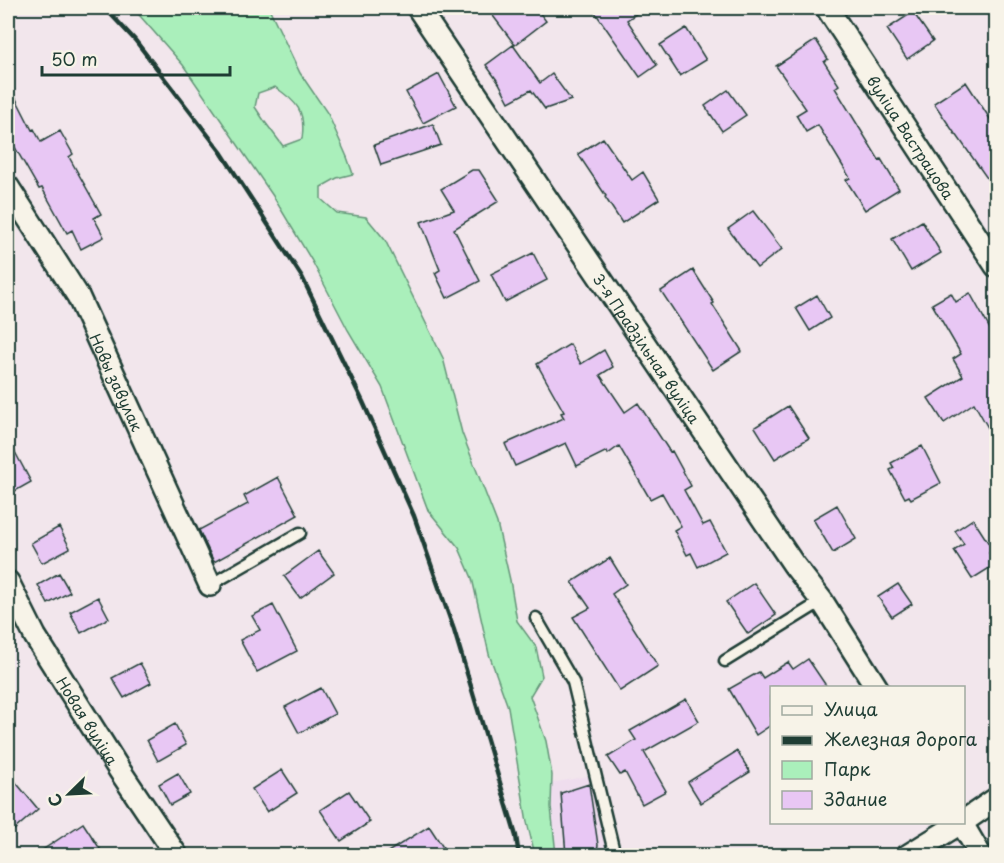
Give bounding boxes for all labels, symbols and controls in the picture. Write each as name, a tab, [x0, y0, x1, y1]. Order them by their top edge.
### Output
scale bar	[42, 39, 230, 77]
text: 50 m	[51, 45, 98, 72]
street label: вуліца Вастрацова	[862, 70, 961, 204]
street label: 3-я Прадзільная вуліца	[588, 268, 707, 428]
street label: Новы завулак	[85, 329, 150, 434]
street label: Новая вуліца	[52, 672, 125, 770]
legend	[770, 686, 965, 824]
text: Улица	[824, 695, 878, 722]
text: Железная дорога	[824, 725, 978, 752]
text: Парк	[824, 755, 871, 782]
north arrow	[39, 764, 99, 824]
text: Здание	[824, 785, 887, 812]
text: С	[41, 790, 68, 811]

